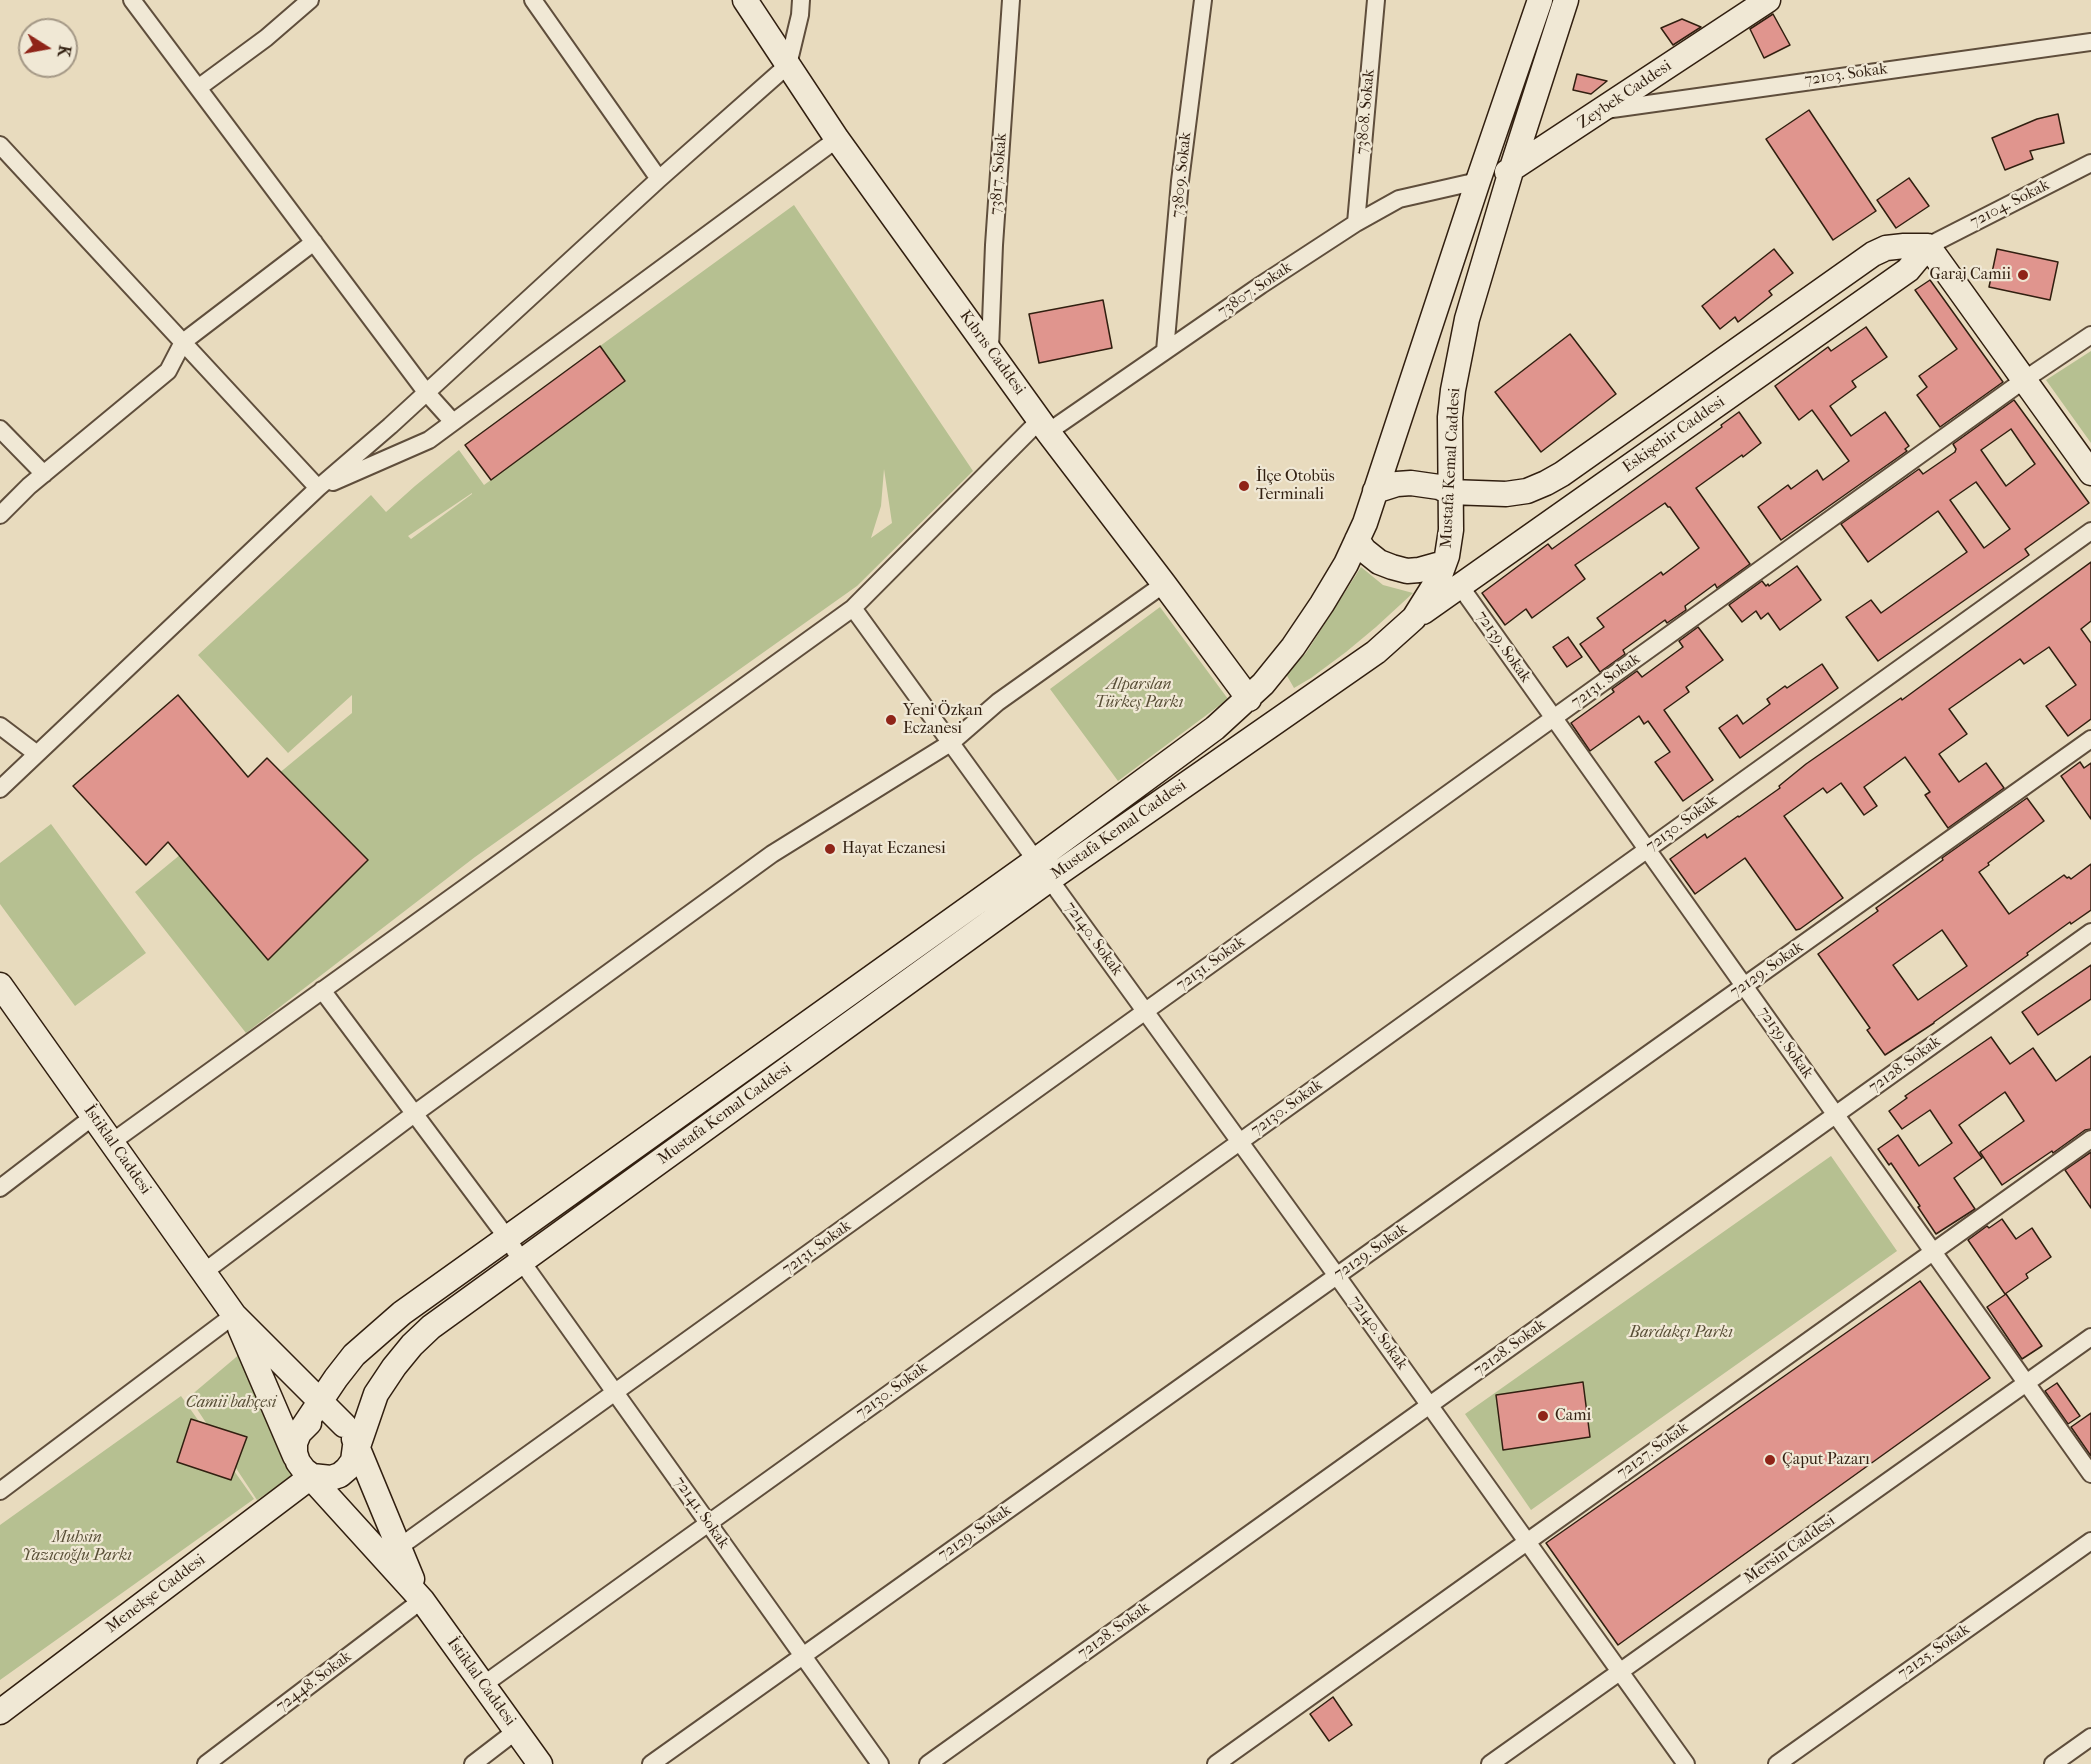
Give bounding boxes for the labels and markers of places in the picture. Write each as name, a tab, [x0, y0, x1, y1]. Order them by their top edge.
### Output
place label: Garaj Camii	[1930, 265, 2011, 285]
marker: Garaj Camii	[2016, 268, 2030, 282]
place label: İlçe Otobüs Terminali	[1256, 467, 1335, 505]
marker: İlçe Otobüs Terminali	[1237, 479, 1251, 493]
place label: Yeni Özkan Eczanesi	[903, 701, 982, 739]
marker: Yeni Özkan Eczanesi	[884, 713, 898, 727]
place label: Hayat Eczanesi	[842, 839, 946, 859]
marker: Hayat Eczanesi	[823, 842, 837, 856]
place label: Cami	[1555, 1406, 1591, 1426]
marker: Cami	[1536, 1409, 1550, 1423]
place label: Çaput Pazarı	[1782, 1450, 1870, 1470]
marker: Çaput Pazarı	[1763, 1453, 1777, 1467]

